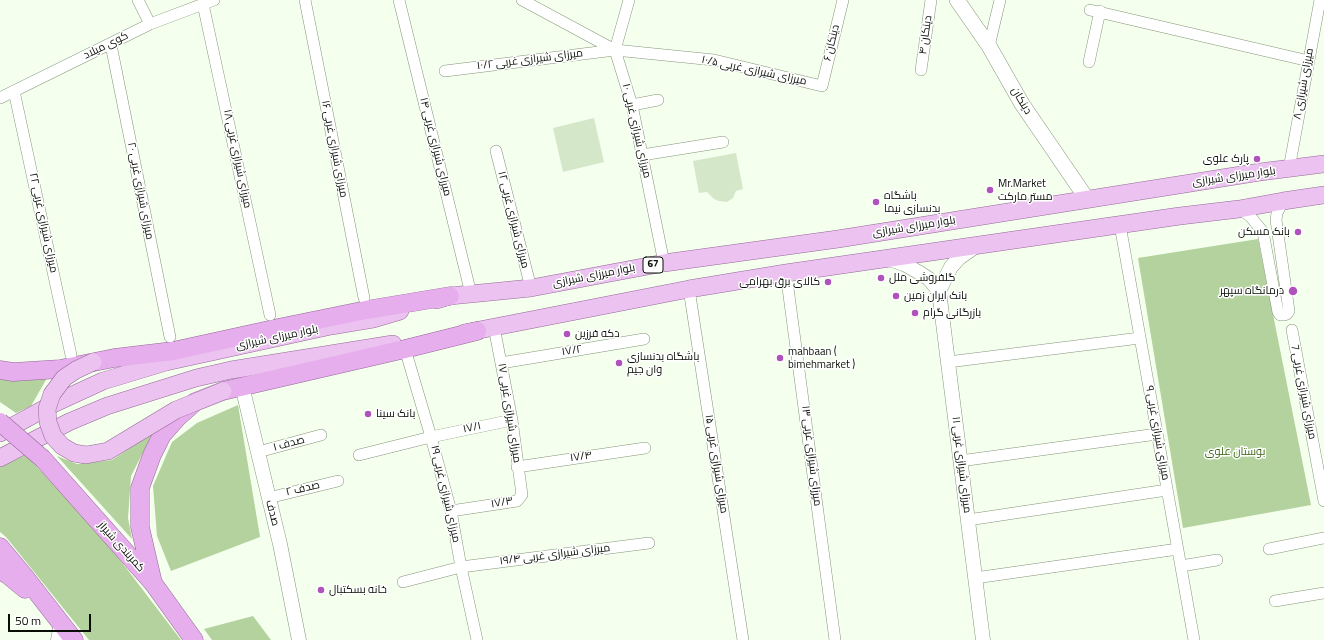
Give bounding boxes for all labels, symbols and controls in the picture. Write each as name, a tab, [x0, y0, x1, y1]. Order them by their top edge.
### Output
street label: دینکان ۴	[917, 15, 935, 55]
street label: دینکان ۶	[821, 23, 843, 63]
street label: کوی میلاد	[81, 29, 131, 63]
street label: ۱۰/۲ میرزای شیرازی غربی	[476, 47, 584, 73]
street label: ۸ میرزای شیرازی	[1291, 47, 1317, 121]
street label: ۱۰/۵ میرزای شیرازی غربی	[700, 53, 808, 89]
street label: ۱۰ میرزای شیرازی غربی	[619, 82, 653, 180]
street label: دینکان	[1008, 85, 1034, 117]
street label: ۱۴ میرزای شیرازی غربی	[416, 96, 454, 198]
street label: ۱۶ میرزای شیرازی غربی	[318, 99, 350, 199]
street label: ۱۸ میرزای شیرازی غربی	[220, 108, 254, 210]
street label: ۲۰ میرزای شیرازی غربی	[124, 141, 156, 241]
place label: پارک علوی	[1203, 152, 1249, 166]
marker: پارک علوی	[1252, 154, 1262, 164]
street label: بلوار میرزای شیرازی	[1191, 165, 1277, 189]
street label: ۱۲ میرزای شیرازی غربی	[495, 170, 531, 270]
street label: ۲۲ میرزای شیرازی غربی	[26, 172, 60, 274]
place label: Mr.Market مستر مارکت	[998, 177, 1053, 203]
marker: Mr.Market مستر مارکت	[985, 185, 995, 195]
place label: باشگاه بدنسازی نیما	[884, 189, 940, 215]
marker: باشگاه بدنسازی نیما	[871, 197, 881, 207]
street label: بلوار میرزای شیرازی	[871, 214, 957, 240]
place label: بانک مسکن	[1238, 225, 1290, 239]
marker: بانک مسکن	[1293, 227, 1303, 237]
road number: 67	[643, 257, 663, 273]
street label: بلوار میرزای شیرازی	[552, 262, 636, 290]
place label: گلفروشی ملل	[889, 271, 955, 285]
marker: گلفروشی ملل	[876, 273, 886, 283]
place label: کالای برق بهرامی	[739, 275, 820, 289]
marker: کالای برق بهرامی	[823, 277, 833, 287]
place label: درمانگاه سپهر	[1220, 284, 1284, 298]
marker: درمانگاه سپهر	[1287, 285, 1299, 297]
place label: بانک ایران زمین	[904, 289, 967, 303]
marker: بانک ایران زمین	[891, 291, 901, 301]
place label: بازرگانی گرام	[923, 306, 981, 320]
marker: بازرگانی گرام	[910, 308, 920, 318]
street label: بلوار میرزای شیرازی	[235, 323, 319, 353]
place label: دکه فرزین	[575, 327, 619, 341]
marker: دکه فرزین	[562, 329, 572, 339]
street label: ۱۷/۲	[561, 343, 583, 359]
street label: میرزای شیرازی غربی 7	[1287, 343, 1319, 441]
place label: mahbaan ( bimehmarket )	[788, 345, 855, 371]
place label: باشگاه بدنسازی وان جیم	[627, 350, 699, 376]
marker: mahbaan ( bimehmarket )	[775, 353, 785, 363]
marker: باشگاه بدنسازی وان جیم	[614, 358, 624, 368]
street label: ۱۷ میرزای شیرازی غربی	[495, 362, 523, 464]
street label: میرزای شیرازی غربی ۹	[1142, 385, 1172, 481]
street label: ۱۳ میرزای شیرازی غربی	[798, 405, 824, 507]
place label: بانک سینا	[376, 407, 415, 421]
marker: بانک سینا	[363, 409, 373, 419]
street label: ۱۵ میرزای شیرازی غربی	[702, 414, 730, 514]
street label: میرزای شیرازی غربی ۱۱	[949, 416, 973, 514]
street label: ۱۷/۱	[462, 420, 482, 436]
street label: ۱ صدف	[272, 433, 306, 455]
street label: ۱۹ میرزای شیرازی غربی	[427, 444, 463, 544]
park label: بوستان علوی	[1205, 445, 1265, 459]
street label: ۱۷/۴	[569, 449, 593, 465]
street label: ۲ صدف	[285, 479, 321, 499]
street label: ۱۷/۳	[490, 495, 514, 511]
street label: صدف	[262, 499, 282, 527]
street label: کمربندی شیراز	[95, 519, 147, 575]
street label: ۱۹/۴ میرزای شیرازی غربی	[499, 542, 611, 568]
place label: خانه بسکتبال	[329, 583, 387, 597]
marker: خانه بسکتبال	[316, 585, 326, 595]
scale bar	[10, 606, 93, 632]
text: 50 m	[15, 611, 41, 630]

